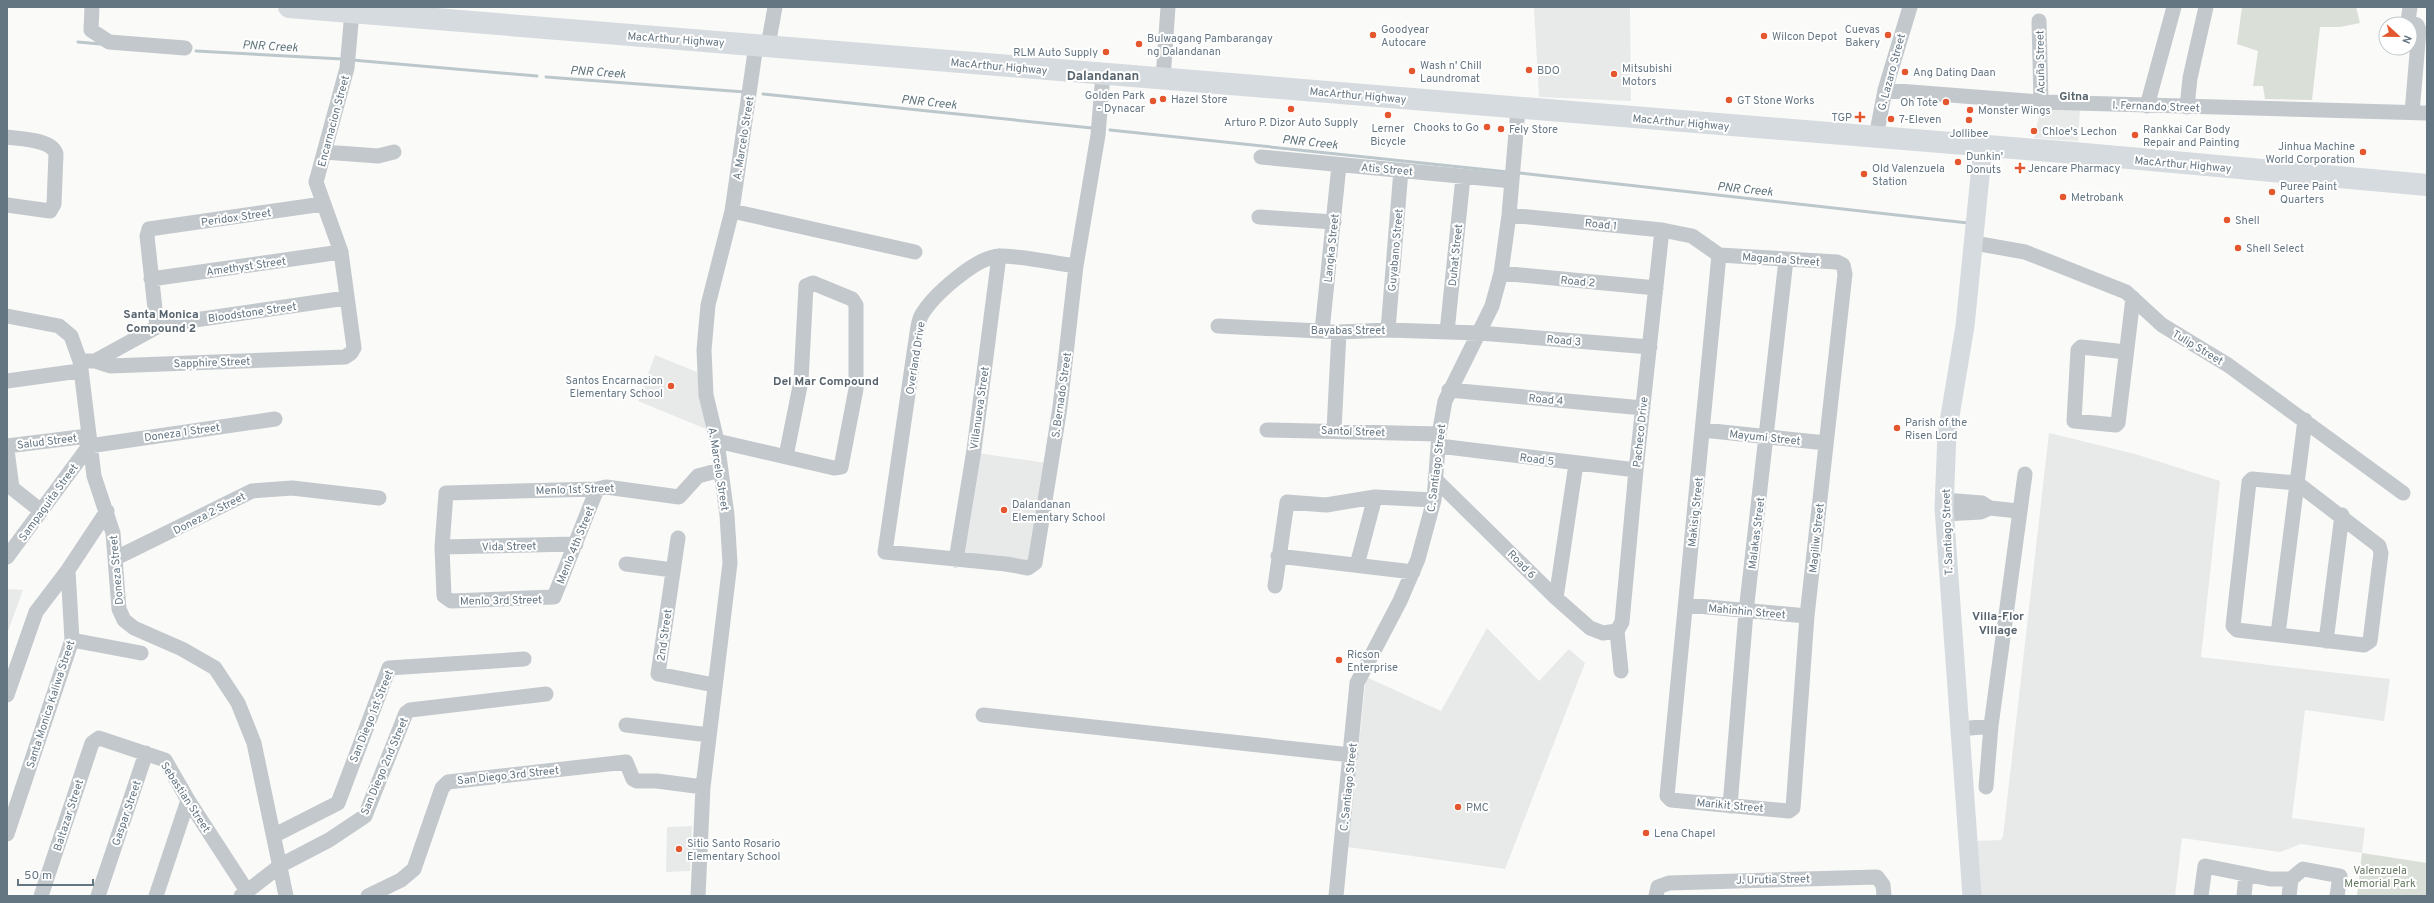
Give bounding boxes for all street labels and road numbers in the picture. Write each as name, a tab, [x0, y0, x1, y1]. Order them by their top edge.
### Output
street label: MacArthur Highway	[627, 30, 725, 50]
street label: Acuña Street	[2033, 30, 2049, 94]
street label: G. Lazaro Street	[1875, 32, 1909, 112]
street label: MacArthur Highway	[950, 56, 1048, 78]
street label: Encarnacion Street	[315, 74, 353, 169]
street label: MacArthur Highway	[1309, 85, 1407, 107]
street label: A. Marcelo Street	[730, 95, 758, 181]
street label: I. Fernando Street	[2112, 98, 2200, 116]
street label: MacArthur Highway	[1632, 112, 1730, 134]
street label: MacArthur Highway	[2134, 154, 2232, 176]
street label: Atis Street	[1360, 161, 1413, 179]
street label: Peridox Street	[200, 206, 272, 230]
street label: Guyabano Street	[1385, 208, 1407, 292]
street label: Langka Street	[1321, 213, 1343, 283]
street label: Road 1	[1584, 216, 1618, 234]
street label: Duhat Street	[1446, 223, 1466, 287]
street label: Maganda Street	[1742, 250, 1820, 270]
street label: Amethyst Street	[205, 254, 287, 280]
street label: Road 2	[1560, 274, 1596, 290]
street label: Bloodstone Street	[207, 300, 297, 326]
street label: Overland Drive	[903, 321, 929, 396]
street label: Bayabas Street	[1311, 324, 1385, 338]
street label: Tulip Street	[2169, 327, 2225, 369]
street label: Road 3	[1546, 333, 1582, 349]
street label: S. Bernado Street	[1049, 351, 1075, 439]
street label: Sapphire Street	[173, 355, 251, 371]
street label: Villanueva Street	[967, 366, 993, 451]
street label: Road 4	[1528, 392, 1564, 409]
street label: Pacheco Drive	[1630, 396, 1652, 468]
street label: Doneza 1 Street	[143, 421, 221, 445]
street label: C. Santiago Street	[1425, 423, 1449, 513]
street label: Santol Street	[1320, 424, 1385, 440]
street label: A. Marcelo Street	[704, 426, 732, 512]
street label: Mayumi Street	[1729, 427, 1801, 449]
street label: Salud Street	[16, 431, 78, 453]
street label: Road 5	[1519, 451, 1555, 469]
street label: Sampaguita Street	[16, 461, 82, 544]
street label: Makisig Street	[1685, 477, 1707, 548]
street label: Menlo 1st Street	[535, 482, 615, 498]
street label: T. Santiago Street	[1939, 488, 1957, 576]
street label: Doneza 2 Street	[171, 490, 248, 538]
street label: Malakas Street	[1746, 496, 1768, 570]
street label: Magiliw Street	[1806, 503, 1828, 574]
street label: Menlo 4th Street	[554, 504, 598, 586]
street label: Doneza Street	[107, 535, 127, 605]
street label: Vida Street	[481, 540, 537, 554]
street label: Road 6	[1504, 548, 1538, 582]
street label: Menlo 3rd Street	[460, 593, 542, 609]
street label: Mahinhin Street	[1708, 602, 1786, 622]
street label: 2nd Street	[654, 608, 676, 662]
street label: Santa Monica Kaliwa Street	[24, 639, 78, 770]
street label: San Diego 1st Street	[347, 668, 397, 765]
street label: San Diego 2nd Street	[358, 715, 412, 817]
street label: C. Santiago Street	[1337, 742, 1361, 832]
street label: Sebastian Street	[157, 760, 213, 835]
street label: San Diego 3rd Street	[457, 764, 560, 788]
street label: Baltazar Street	[51, 778, 87, 853]
street label: Gaspar Street	[109, 779, 145, 848]
street label: Marikit Street	[1696, 796, 1764, 816]
street label: J. Urutia Street	[1736, 872, 1810, 888]

